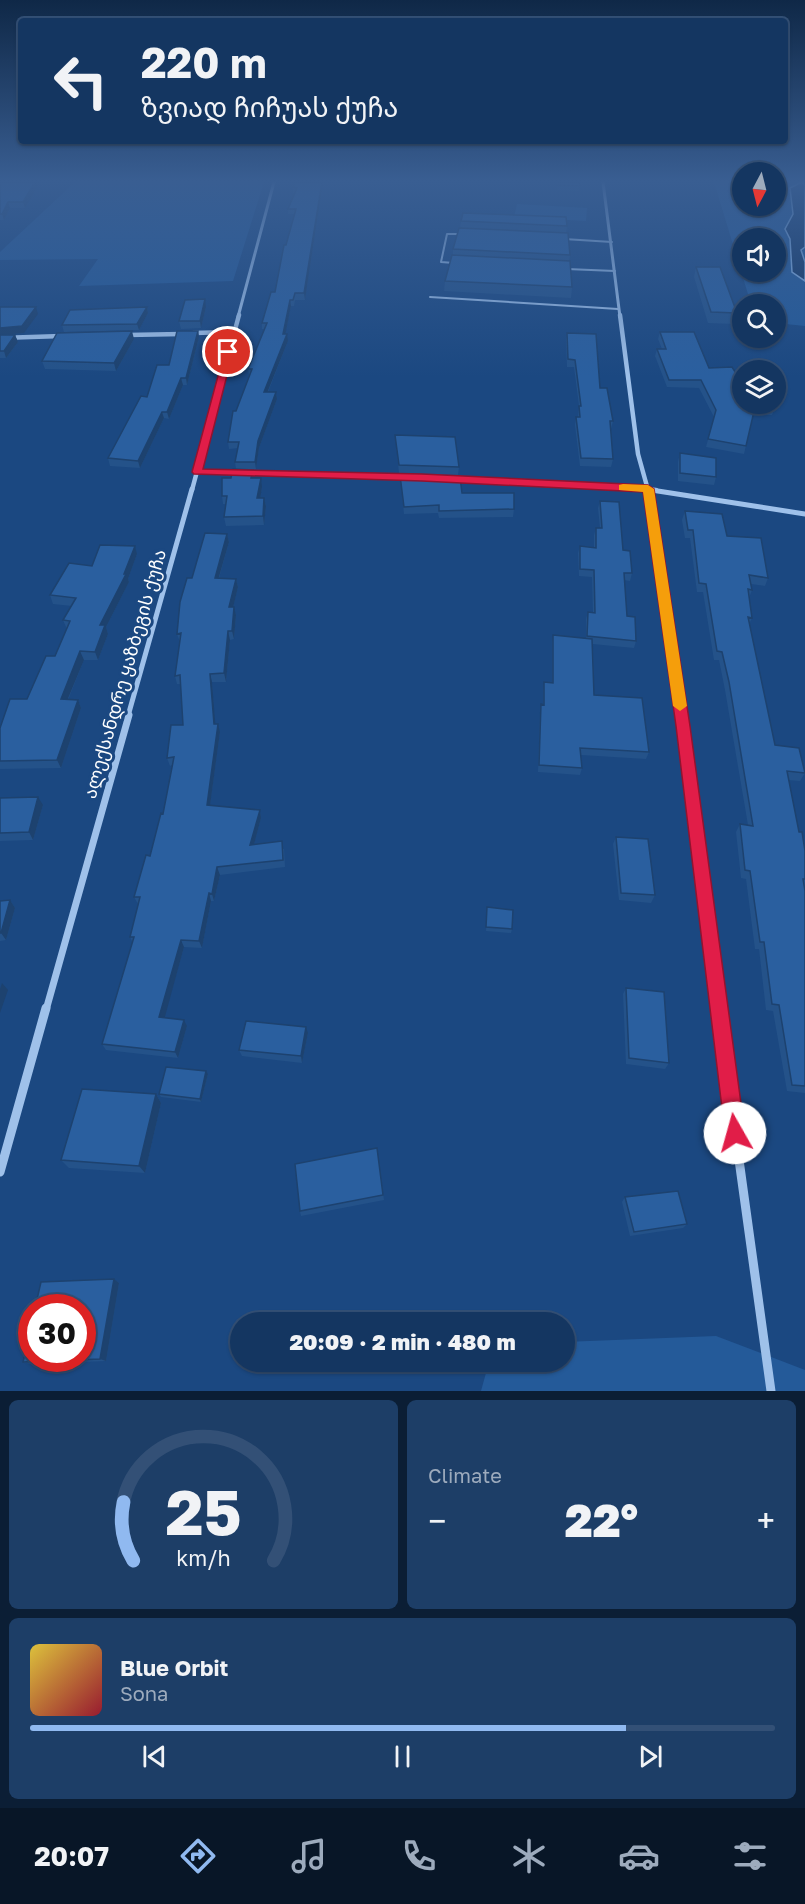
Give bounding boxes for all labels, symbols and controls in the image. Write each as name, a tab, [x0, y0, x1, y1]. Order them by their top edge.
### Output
text: 220 m	[141, 37, 267, 87]
icon: left	[42, 42, 120, 120]
text: ზვიად ჩიჩუას ქუჩა	[141, 91, 398, 123]
north arrow	[732, 162, 786, 216]
map controls	[732, 162, 786, 414]
button: sound	[732, 228, 786, 282]
button: search	[732, 294, 786, 348]
pin	[202, 326, 253, 377]
icon: arrive	[211, 335, 244, 368]
button: layers	[732, 360, 786, 414]
street label: ალექსანდრე ყაზბეგის ქუჩა	[78, 547, 171, 801]
position arrow	[703, 1101, 767, 1165]
speed limit sign: 30	[18, 1294, 96, 1372]
text: 20:09 · 2 min · 480 m	[289, 1328, 516, 1355]
text: Climate	[428, 1463, 502, 1487]
text: 25	[165, 1474, 242, 1549]
text: 22°	[565, 1493, 638, 1547]
text: −	[428, 1501, 446, 1540]
text: +	[757, 1501, 775, 1540]
text: km/h	[176, 1546, 231, 1572]
text: Blue Orbit	[120, 1654, 228, 1681]
text: Sona	[120, 1681, 168, 1705]
icon: previous	[138, 1740, 171, 1773]
icon: pause	[386, 1740, 419, 1773]
icon: next	[634, 1740, 667, 1773]
icon: directions	[177, 1835, 219, 1877]
icon: music	[288, 1835, 330, 1877]
icon: phone	[398, 1835, 440, 1877]
icon: climate	[508, 1835, 550, 1877]
icon: car	[618, 1835, 660, 1877]
icon: filters	[729, 1835, 771, 1877]
text: 20:07	[34, 1840, 109, 1872]

